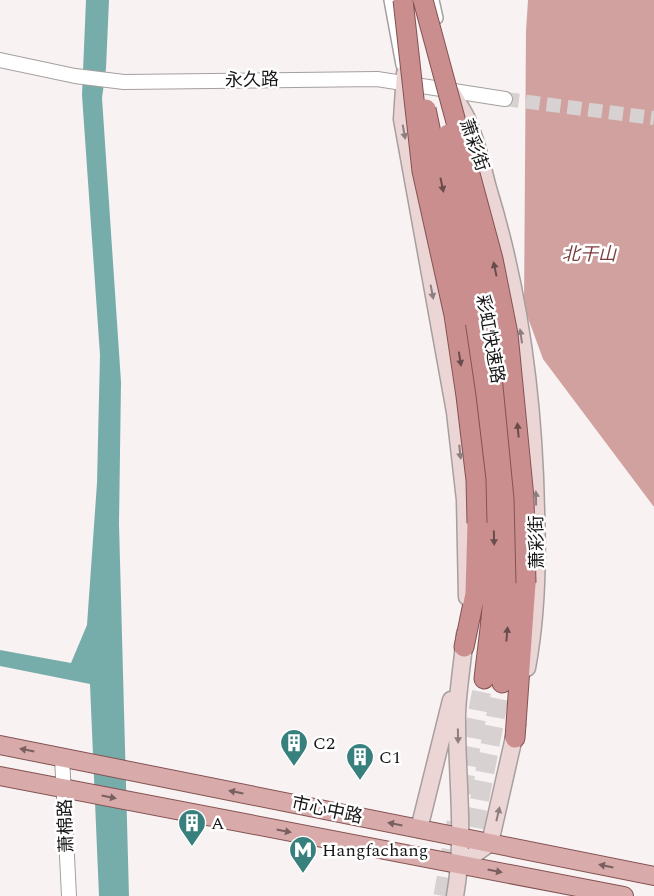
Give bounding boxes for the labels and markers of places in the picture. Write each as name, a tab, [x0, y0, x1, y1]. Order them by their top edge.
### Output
building icon: C2	[279, 728, 309, 767]
place label: C2	[313, 730, 335, 757]
building icon: C1	[345, 742, 375, 781]
place label: C1	[379, 744, 401, 771]
building icon: A	[177, 808, 207, 847]
place label: A	[211, 810, 225, 837]
metro station icon: Hangfachang	[288, 835, 318, 874]
place label: Hangfachang	[322, 837, 428, 864]

